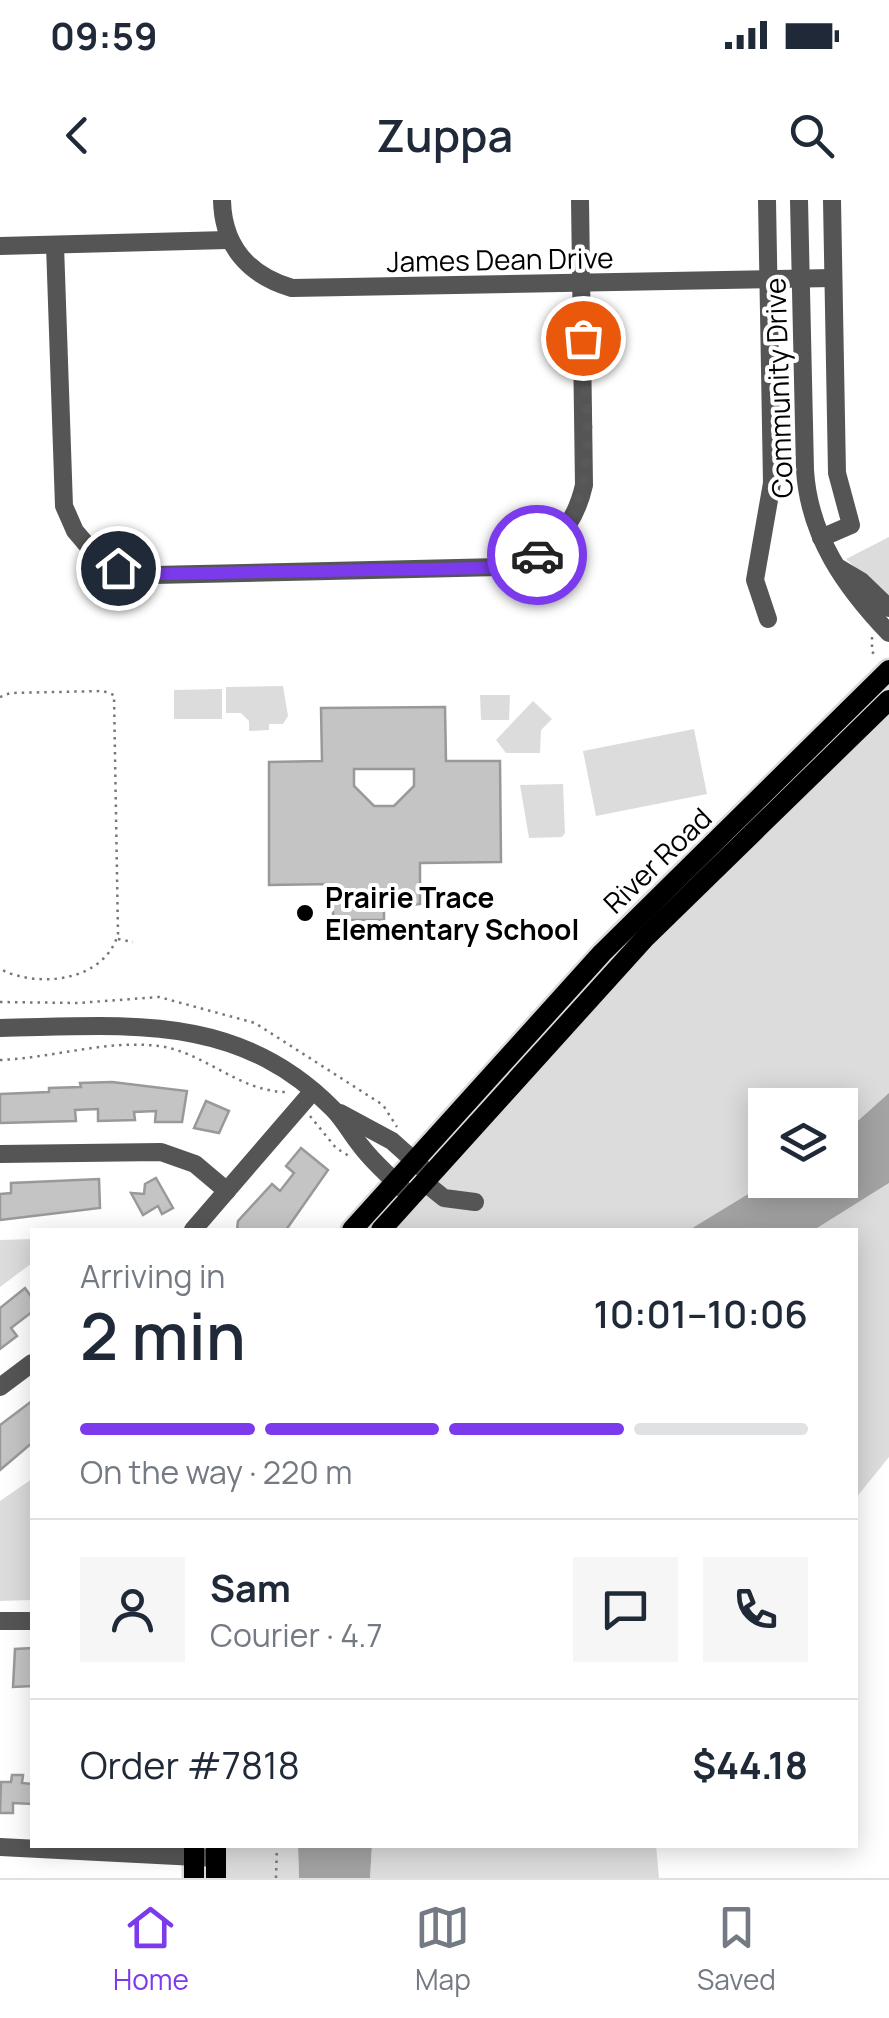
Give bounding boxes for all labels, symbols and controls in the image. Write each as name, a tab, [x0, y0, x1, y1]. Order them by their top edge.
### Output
text: 09:59	[50, 9, 158, 61]
text: Zuppa	[376, 104, 513, 166]
icon: back	[50, 108, 105, 163]
icon: search	[784, 108, 839, 163]
street label: James Dean Drive	[386, 238, 614, 280]
street label: Community Drive	[755, 277, 801, 499]
pin	[541, 296, 626, 381]
icon: bag	[556, 311, 611, 366]
courier	[487, 505, 587, 605]
pin	[76, 526, 161, 611]
icon: car	[510, 528, 565, 583]
icon: home	[91, 541, 146, 596]
street label: River Road	[595, 799, 719, 921]
place label: Prairie Trace Elementary School	[325, 878, 579, 948]
marker: Prairie Trace Elementary School	[294, 902, 316, 924]
map controls	[748, 1088, 858, 1198]
button: layers	[748, 1088, 858, 1198]
text: Arriving in	[80, 1254, 225, 1298]
text: 10:01–10:06	[594, 1287, 808, 1339]
text: 2 min	[80, 1291, 246, 1380]
text: On the way · 220 m	[80, 1450, 352, 1494]
button: person	[80, 1557, 185, 1662]
button: chat	[573, 1557, 678, 1662]
button: phone	[703, 1557, 808, 1662]
text: Sam	[210, 1561, 291, 1613]
text: Courier · 4.7	[210, 1613, 383, 1657]
text: Order #7818	[80, 1738, 300, 1790]
text: $44.18	[692, 1738, 808, 1790]
tab: Home	[113, 1900, 189, 1998]
tab: Map	[415, 1900, 471, 1998]
tab: Saved	[697, 1900, 776, 1998]

